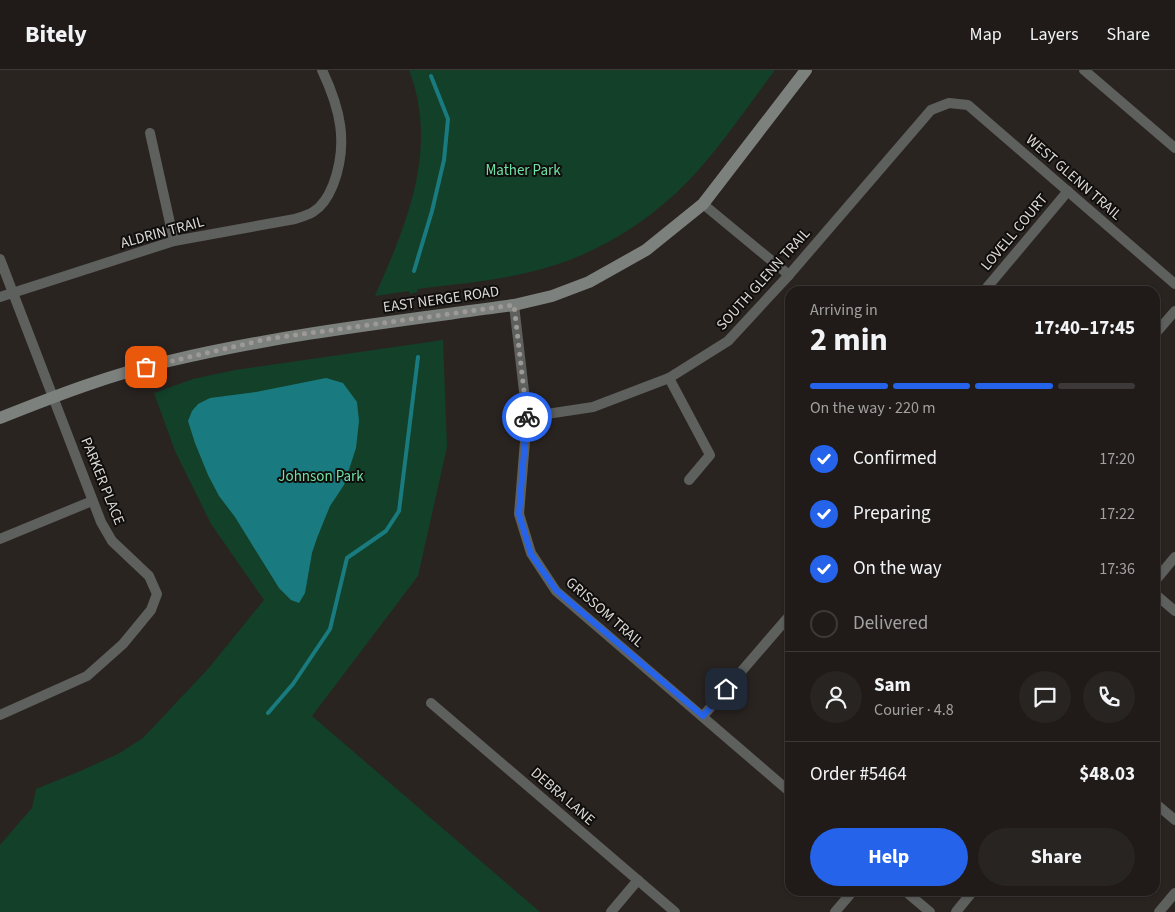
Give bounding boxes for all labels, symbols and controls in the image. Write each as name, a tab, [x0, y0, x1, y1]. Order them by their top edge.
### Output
text: Bitely	[25, 17, 87, 52]
text: Map	[970, 22, 1002, 47]
text: Layers	[1030, 22, 1079, 47]
text: Share	[1107, 22, 1150, 47]
street label: WEST GLENN TRAIL	[1021, 130, 1126, 225]
park label: Mather Park	[485, 160, 561, 181]
street label: LOVELL COURT	[976, 190, 1053, 275]
street label: ALDRIN TRAIL	[118, 211, 206, 254]
street label: SOUTH GLENN TRAIL	[712, 224, 815, 335]
street label: EAST NERGE ROAD	[382, 281, 500, 318]
text: Arriving in	[810, 299, 878, 321]
text: 17:40–17:45	[1034, 315, 1135, 342]
text: 2 min	[810, 317, 888, 363]
pin	[125, 346, 167, 388]
icon: bag	[132, 353, 160, 381]
courier	[502, 392, 552, 442]
text: On the way · 220 m	[810, 397, 935, 419]
icon: bike	[513, 403, 541, 431]
street label: PARKER PLACE	[75, 434, 130, 528]
icon: check	[810, 445, 838, 473]
text: Confirmed	[853, 445, 937, 472]
text: 17:20	[1099, 448, 1135, 470]
park label: Johnson Park	[278, 466, 364, 487]
icon: check	[810, 500, 838, 528]
text: Preparing	[853, 500, 931, 527]
text: 17:22	[1099, 503, 1135, 525]
icon: check	[810, 555, 838, 583]
text: On the way	[853, 555, 942, 582]
text: 17:36	[1099, 558, 1135, 580]
street label: GRISSOM TRAIL	[561, 573, 648, 652]
text: Delivered	[853, 610, 928, 637]
pin	[705, 668, 747, 710]
button: person	[810, 671, 862, 723]
button: chat	[1019, 671, 1071, 723]
button: phone	[1083, 671, 1135, 723]
text: Sam	[874, 672, 911, 699]
icon: home	[712, 675, 740, 703]
text: Courier · 4.8	[874, 699, 954, 721]
text: Order #5464	[810, 761, 907, 788]
text: $48.03	[1079, 761, 1135, 788]
street label: DEBRA LANE	[526, 763, 599, 830]
button: Help	[810, 828, 968, 886]
button: Share	[978, 828, 1135, 886]

